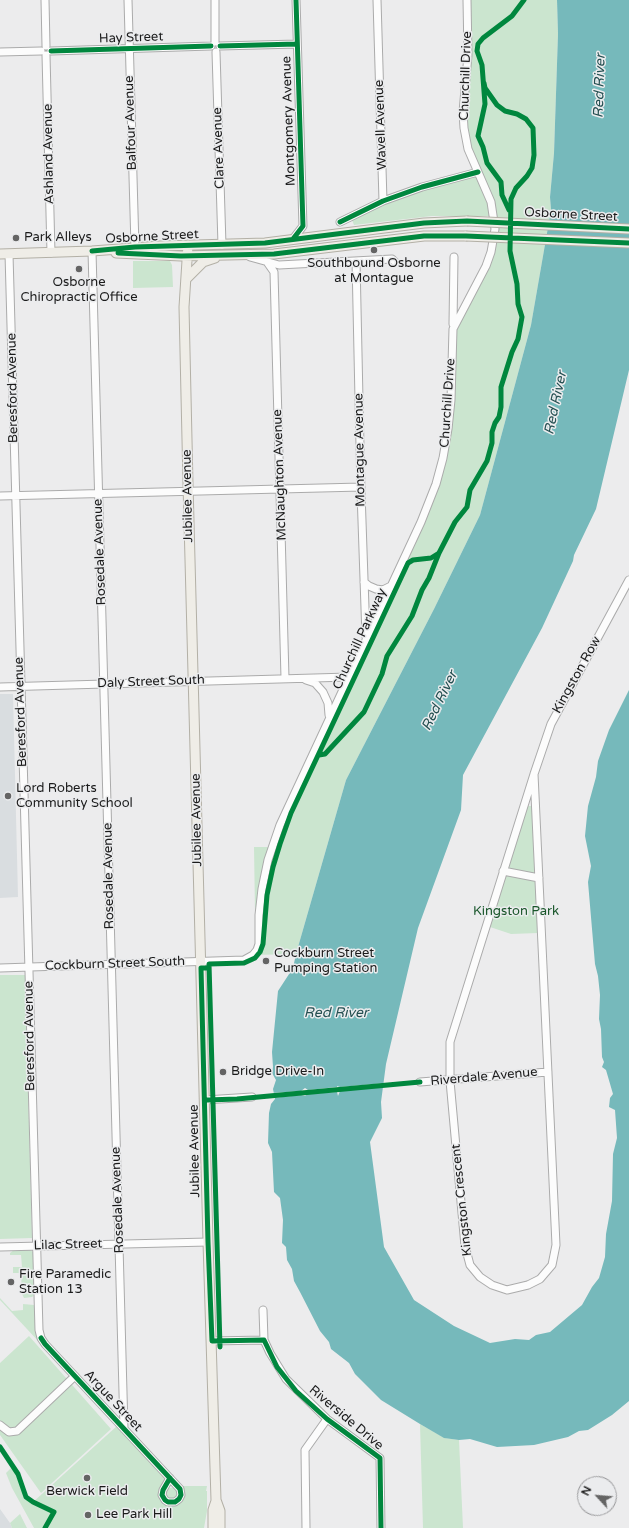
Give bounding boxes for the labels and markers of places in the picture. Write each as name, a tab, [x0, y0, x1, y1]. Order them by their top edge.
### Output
place label: Park Alleys	[24, 230, 92, 246]
marker: Park Alleys	[11, 233, 21, 243]
marker: Southbound Osborne at Montague	[369, 245, 379, 255]
place label: Southbound Osborne at Montague	[307, 256, 441, 287]
marker: Osborne Chiropractic Office	[74, 264, 84, 274]
place label: Osborne Chiropractic Office	[21, 275, 137, 306]
place label: Lord Roberts Community School	[16, 781, 133, 812]
marker: Lord Roberts Community School	[3, 791, 13, 801]
place label: Cockburn Street Pumping Station	[274, 946, 377, 977]
marker: Cockburn Street Pumping Station	[261, 956, 271, 966]
place label: Bridge Drive-In	[231, 1064, 324, 1080]
marker: Bridge Drive-In	[218, 1067, 228, 1077]
place label: Fire Paramedic Station 13	[19, 1267, 111, 1298]
marker: Fire Paramedic Station 13	[6, 1277, 16, 1287]
marker: Berwick Field	[82, 1473, 92, 1483]
place label: Berwick Field	[46, 1484, 128, 1500]
place label: Lee Park Hill	[96, 1507, 172, 1523]
marker: Lee Park Hill	[83, 1510, 93, 1520]

